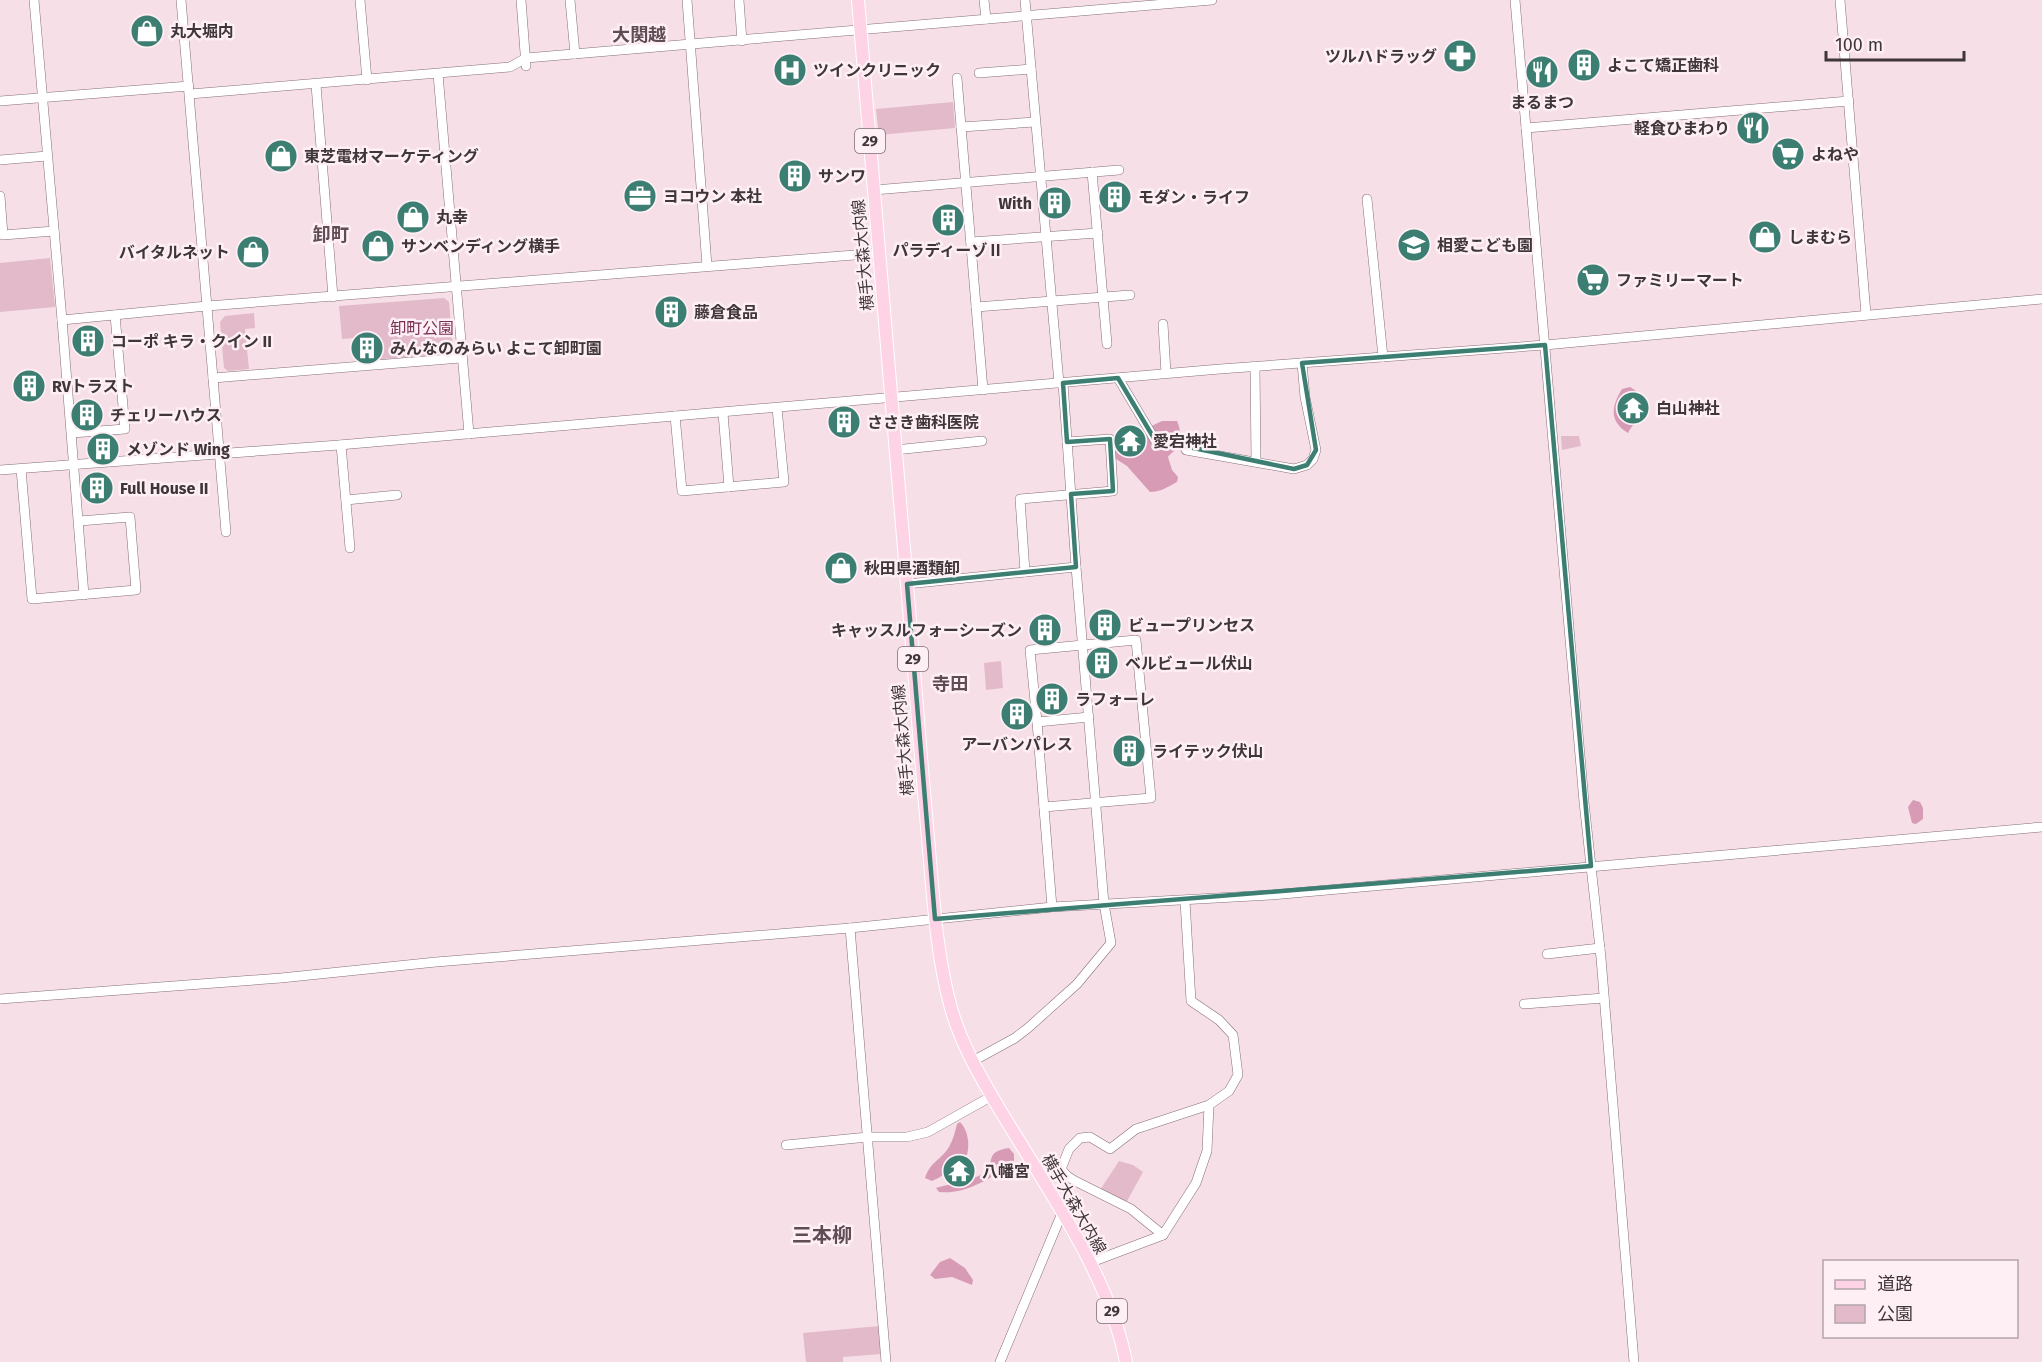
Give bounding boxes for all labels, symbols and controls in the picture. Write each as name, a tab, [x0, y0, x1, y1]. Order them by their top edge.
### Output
shop icon: 丸大堀内	[129, 13, 165, 49]
place label: 丸大堀内	[170, 22, 234, 41]
district label: 大関越	[612, 24, 666, 46]
scale bar	[1826, 24, 1964, 62]
text: 100 m	[1835, 34, 1883, 56]
pharmacy icon: ツルハドラッグ	[1442, 38, 1478, 74]
place label: ツルハドラッグ	[1325, 47, 1437, 66]
building icon: よこて矯正歯科	[1566, 47, 1602, 83]
hospital icon: ツインクリニック	[772, 52, 808, 88]
restaurant icon: まるまつ	[1524, 54, 1560, 90]
place label: よこて矯正歯科	[1607, 56, 1719, 75]
place label: ツインクリニック	[813, 61, 941, 80]
place label: まるまつ	[1510, 93, 1574, 112]
restaurant icon: 軽食ひまわり	[1735, 110, 1771, 146]
place label: 軽食ひまわり	[1634, 119, 1730, 138]
road number: 29	[855, 129, 885, 153]
supermarket icon: よねや	[1770, 136, 1806, 172]
shop icon: 東芝電材マーケティング	[263, 138, 299, 174]
place label: よねや	[1811, 145, 1859, 164]
place label: 東芝電材マーケティング	[304, 147, 479, 166]
building icon: サンワ	[777, 158, 813, 194]
place label: サンワ	[818, 167, 866, 186]
office icon: ヨコウン 本社	[622, 178, 658, 214]
building icon: モダン・ライフ	[1097, 179, 1133, 215]
building icon: With	[1037, 185, 1073, 221]
place label: ヨコウン 本社	[663, 187, 762, 206]
place label: モダン・ライフ	[1138, 188, 1250, 207]
place label: With	[999, 194, 1032, 213]
street label: 横手大森大内線	[849, 198, 877, 312]
shop icon: 丸幸	[395, 199, 431, 235]
building icon: パラディーゾⅡ	[930, 202, 966, 238]
place label: 丸幸	[436, 208, 468, 227]
shop icon: しまむら	[1747, 219, 1783, 255]
district label: 卸町	[313, 224, 349, 246]
school or university icon: 相愛こども園	[1396, 227, 1432, 263]
shop icon: サンベンディング横手	[360, 228, 396, 264]
place label: しまむら	[1788, 228, 1852, 247]
shop icon: バイタルネット	[235, 234, 271, 270]
place label: 相愛こども園	[1437, 236, 1533, 255]
place label: サンベンディング横手	[401, 237, 560, 256]
place label: パラディーゾⅡ	[893, 241, 1003, 260]
place label: バイタルネット	[119, 243, 230, 262]
supermarket icon: ファミリーマート	[1575, 262, 1611, 298]
place label: ファミリーマート	[1616, 271, 1744, 290]
building icon: 藤倉食品	[653, 294, 689, 330]
place label: 藤倉食品	[694, 303, 758, 322]
park label: 卸町公園	[390, 319, 454, 338]
building icon: コーポ キラ・クイン II	[70, 323, 106, 359]
building icon: みんなのみらい よこて卸町園	[349, 330, 385, 366]
place label: コーポ キラ・クイン II	[111, 332, 272, 351]
place label: みんなのみらい よこて卸町園	[390, 339, 602, 358]
building icon: RVトラスト	[11, 368, 47, 404]
place label: RVトラスト	[52, 377, 135, 396]
temple icon: 白山神社	[1615, 390, 1651, 426]
building icon: チェリーハウス	[69, 397, 105, 433]
place label: 白山神社	[1656, 399, 1720, 418]
building icon: ささき歯科医院	[826, 404, 862, 440]
place label: チェリーハウス	[110, 406, 222, 425]
place label: ささき歯科医院	[867, 413, 979, 432]
temple icon: 愛宕神社	[1112, 423, 1148, 459]
building icon: メゾンド Wing	[85, 431, 121, 467]
place label: 愛宕神社	[1153, 432, 1217, 451]
place label: メゾンド Wing	[126, 440, 230, 459]
building icon: Full House II	[79, 470, 115, 506]
place label: Full House II	[120, 479, 209, 498]
shop icon: 秋田県酒類卸	[823, 550, 859, 586]
place label: 秋田県酒類卸	[864, 559, 960, 578]
building icon: ビュープリンセス	[1087, 607, 1123, 643]
building icon: キャッスルフォーシーズン	[1027, 612, 1063, 648]
place label: ビュープリンセス	[1128, 616, 1255, 635]
place label: キャッスルフォーシーズン	[831, 621, 1022, 640]
building icon: ベルビュール伏山	[1084, 645, 1120, 681]
road number: 29	[898, 647, 928, 671]
place label: ベルビュール伏山	[1125, 654, 1253, 673]
district label: 寺田	[932, 673, 968, 695]
building icon: ラフォーレ	[1034, 681, 1070, 717]
street label: 横手大森大内線	[889, 683, 917, 797]
place label: ラフォーレ	[1075, 690, 1155, 709]
building icon: アーバンパレス	[999, 696, 1035, 732]
building icon: ライテック伏山	[1111, 733, 1147, 769]
place label: アーバンパレス	[961, 735, 1073, 754]
place label: ライテック伏山	[1152, 742, 1264, 761]
street label: 横手大森大内線	[1038, 1151, 1110, 1257]
temple icon: 八幡宮	[941, 1153, 977, 1189]
place label: 八幡宮	[982, 1162, 1030, 1181]
district label: 三本柳	[792, 1223, 852, 1247]
legend	[1823, 1260, 2018, 1338]
text: 道路	[1877, 1273, 1913, 1295]
road number: 29	[1097, 1299, 1127, 1323]
text: 公園	[1877, 1303, 1913, 1325]

